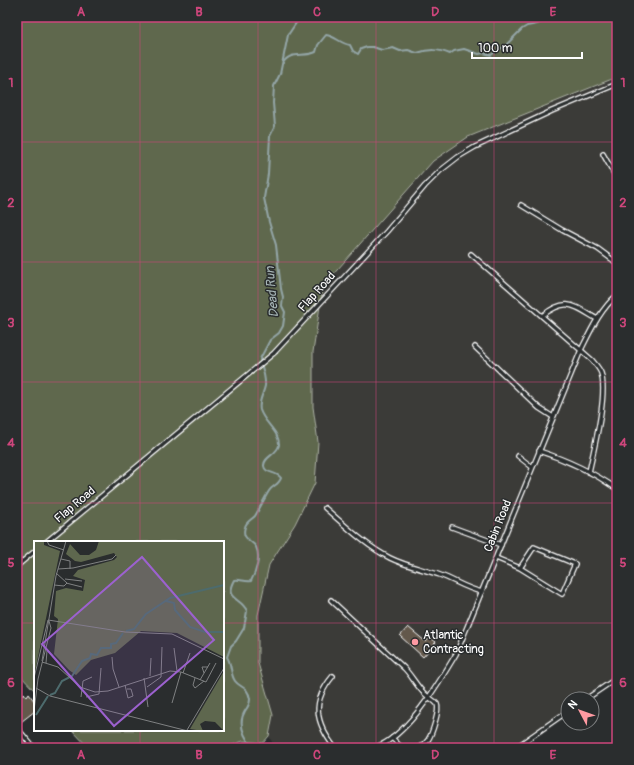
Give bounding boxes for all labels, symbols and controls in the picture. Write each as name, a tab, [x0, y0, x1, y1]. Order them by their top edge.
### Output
text: A	[77, 4, 86, 20]
text: B	[195, 4, 203, 20]
text: C	[313, 4, 321, 20]
text: D	[431, 4, 439, 20]
text: E	[550, 4, 557, 20]
scale bar	[472, 34, 582, 60]
text: 100 m	[478, 41, 513, 56]
text: 1	[8, 75, 14, 91]
text: 1	[620, 75, 626, 91]
text: 2	[7, 195, 15, 211]
text: 2	[619, 195, 627, 211]
water label: Dead Run	[262, 265, 282, 318]
street label: Flap Road	[295, 269, 339, 315]
text: 3	[7, 315, 15, 331]
text: 3	[619, 315, 627, 331]
text: 4	[7, 435, 15, 451]
text: 4	[619, 435, 627, 451]
street label: Flap Road	[51, 484, 99, 526]
street label: Cabin Road	[481, 498, 515, 554]
inset map	[34, 541, 224, 731]
text: 5	[7, 555, 15, 571]
text: 5	[619, 555, 627, 571]
place label: Atlantic Contracting	[423, 628, 484, 657]
marker: Atlantic Contracting	[410, 637, 420, 647]
text: 6	[7, 675, 15, 691]
text: 6	[619, 675, 627, 691]
north arrow	[560, 691, 600, 731]
text: N	[565, 697, 581, 712]
text: A	[77, 747, 86, 763]
text: B	[195, 747, 203, 763]
text: C	[313, 747, 321, 763]
text: D	[431, 747, 439, 763]
text: E	[550, 747, 557, 763]

